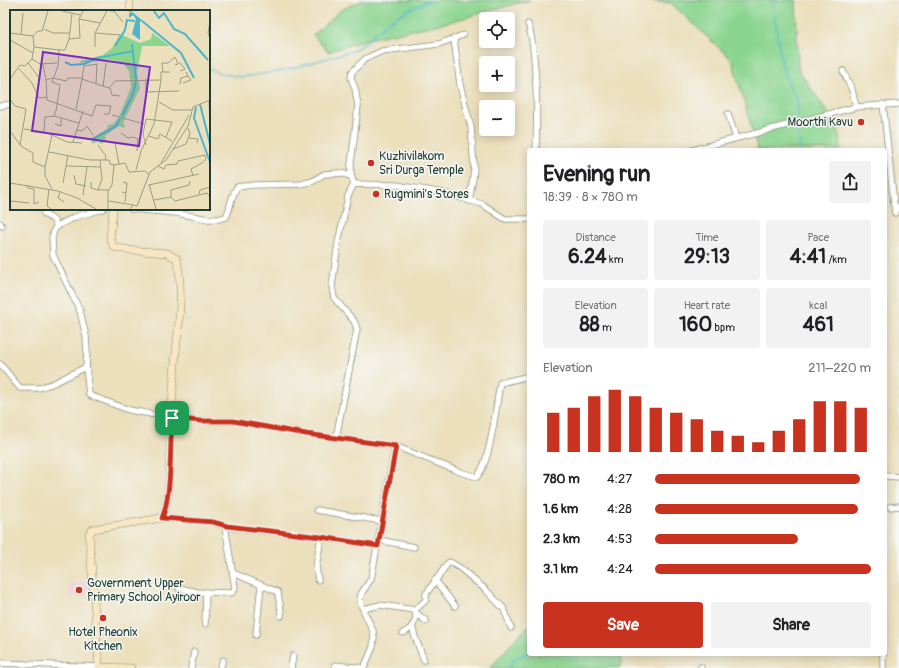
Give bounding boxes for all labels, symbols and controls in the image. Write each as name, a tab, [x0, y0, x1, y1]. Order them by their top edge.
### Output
inset map	[10, 10, 210, 210]
map controls	[479, 12, 515, 136]
button: locate	[479, 12, 515, 48]
button: +	[479, 56, 515, 92]
button: −	[479, 100, 515, 136]
place label: Moorthi Kavu	[788, 115, 853, 130]
marker: Moorthi Kavu	[856, 117, 866, 127]
place label: Kuzhivilakom Sri Durga Temple	[379, 149, 464, 178]
marker: Kuzhivilakom Sri Durga Temple	[366, 158, 376, 168]
text: Evening run	[543, 160, 651, 188]
button: share	[829, 161, 871, 203]
place label: Rugmini's Stores	[384, 187, 469, 202]
marker: Rugmini's Stores	[371, 189, 381, 199]
text: 18:39 · 8 × 780 m	[543, 189, 638, 205]
text: Distance	[576, 231, 616, 244]
text: Time	[695, 231, 718, 244]
text: Pace	[807, 231, 829, 244]
text: 6.24	[568, 244, 607, 269]
text: 29:13	[684, 244, 730, 269]
text: 4:41	[790, 244, 826, 269]
text: km	[607, 253, 623, 266]
text: /km	[826, 253, 847, 266]
text: Elevation	[575, 299, 617, 312]
text: Heart rate	[684, 299, 730, 312]
text: kcal	[809, 299, 827, 312]
text: 88	[580, 312, 600, 337]
text: 160	[679, 312, 712, 337]
text: 461	[803, 312, 834, 337]
text: m	[600, 321, 612, 334]
text: bpm	[712, 321, 735, 334]
text: Elevation	[543, 360, 593, 376]
text: 211–220 m	[808, 360, 871, 376]
pin	[155, 401, 189, 435]
icon: arrive	[161, 407, 183, 429]
text: 780 m	[543, 471, 580, 487]
text: 4:27	[607, 471, 632, 487]
text: 1.6 km	[543, 501, 578, 517]
text: 4:28	[607, 501, 632, 517]
text: 2.3 km	[543, 531, 580, 547]
text: 4:53	[607, 531, 632, 547]
text: 3.1 km	[543, 561, 578, 577]
text: 4:24	[607, 561, 633, 577]
place label: Government Upper Primary School Ayiroor	[87, 576, 201, 605]
marker: Government Upper Primary School Ayiroor	[74, 585, 84, 595]
button: Save	[543, 602, 703, 648]
button: Share	[711, 602, 871, 648]
marker: Hotel Pheonix Kitchen	[98, 613, 108, 623]
place label: Hotel Pheonix Kitchen	[68, 625, 138, 654]

